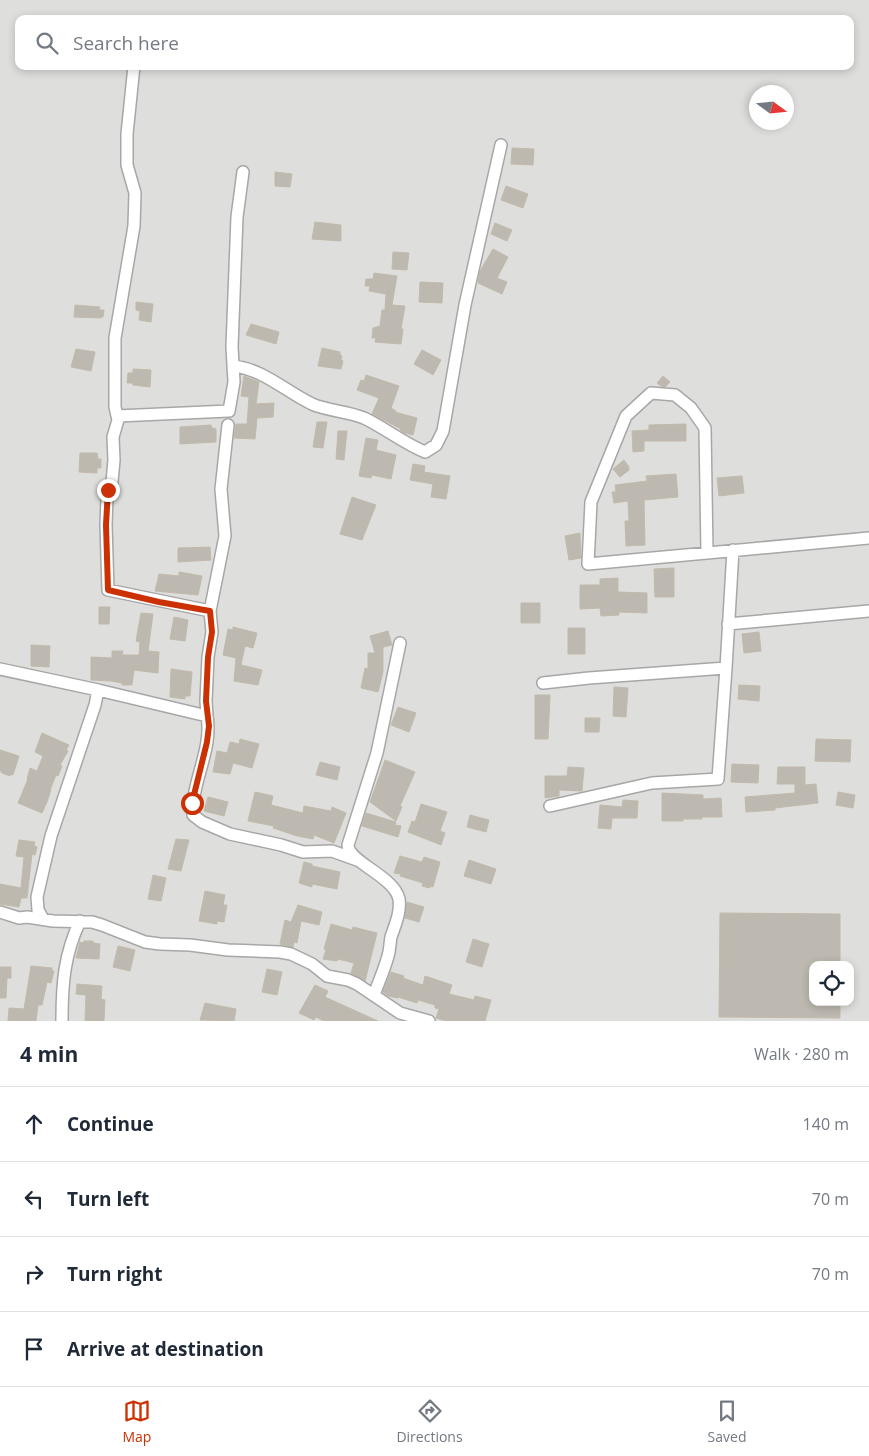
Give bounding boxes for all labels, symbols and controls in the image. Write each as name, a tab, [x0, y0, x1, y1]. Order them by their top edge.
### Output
search box	[15, 15, 854, 70]
icon: search	[33, 29, 61, 57]
text: Search here	[73, 30, 179, 56]
north arrow	[749, 85, 794, 130]
route end	[97, 479, 120, 502]
route start	[181, 792, 204, 815]
map controls	[809, 961, 854, 1006]
button: locate	[809, 961, 854, 1006]
text: 4 min	[20, 1040, 78, 1068]
text: Walk · 280 m	[754, 1043, 849, 1065]
icon: ahead	[20, 1110, 48, 1138]
text: Continue	[67, 1111, 154, 1137]
text: 140 m	[803, 1113, 849, 1135]
icon: left	[20, 1185, 48, 1213]
text: Turn left	[67, 1186, 149, 1212]
text: 70 m	[812, 1188, 849, 1210]
icon: right	[20, 1260, 48, 1288]
text: Turn right	[67, 1261, 162, 1287]
text: 70 m	[812, 1263, 849, 1285]
icon: arrive	[20, 1335, 48, 1363]
text: Arrive at destination	[67, 1336, 264, 1362]
tab: Map	[122, 1397, 151, 1446]
tab: Directions	[396, 1397, 463, 1446]
tab: Saved	[708, 1397, 746, 1446]

